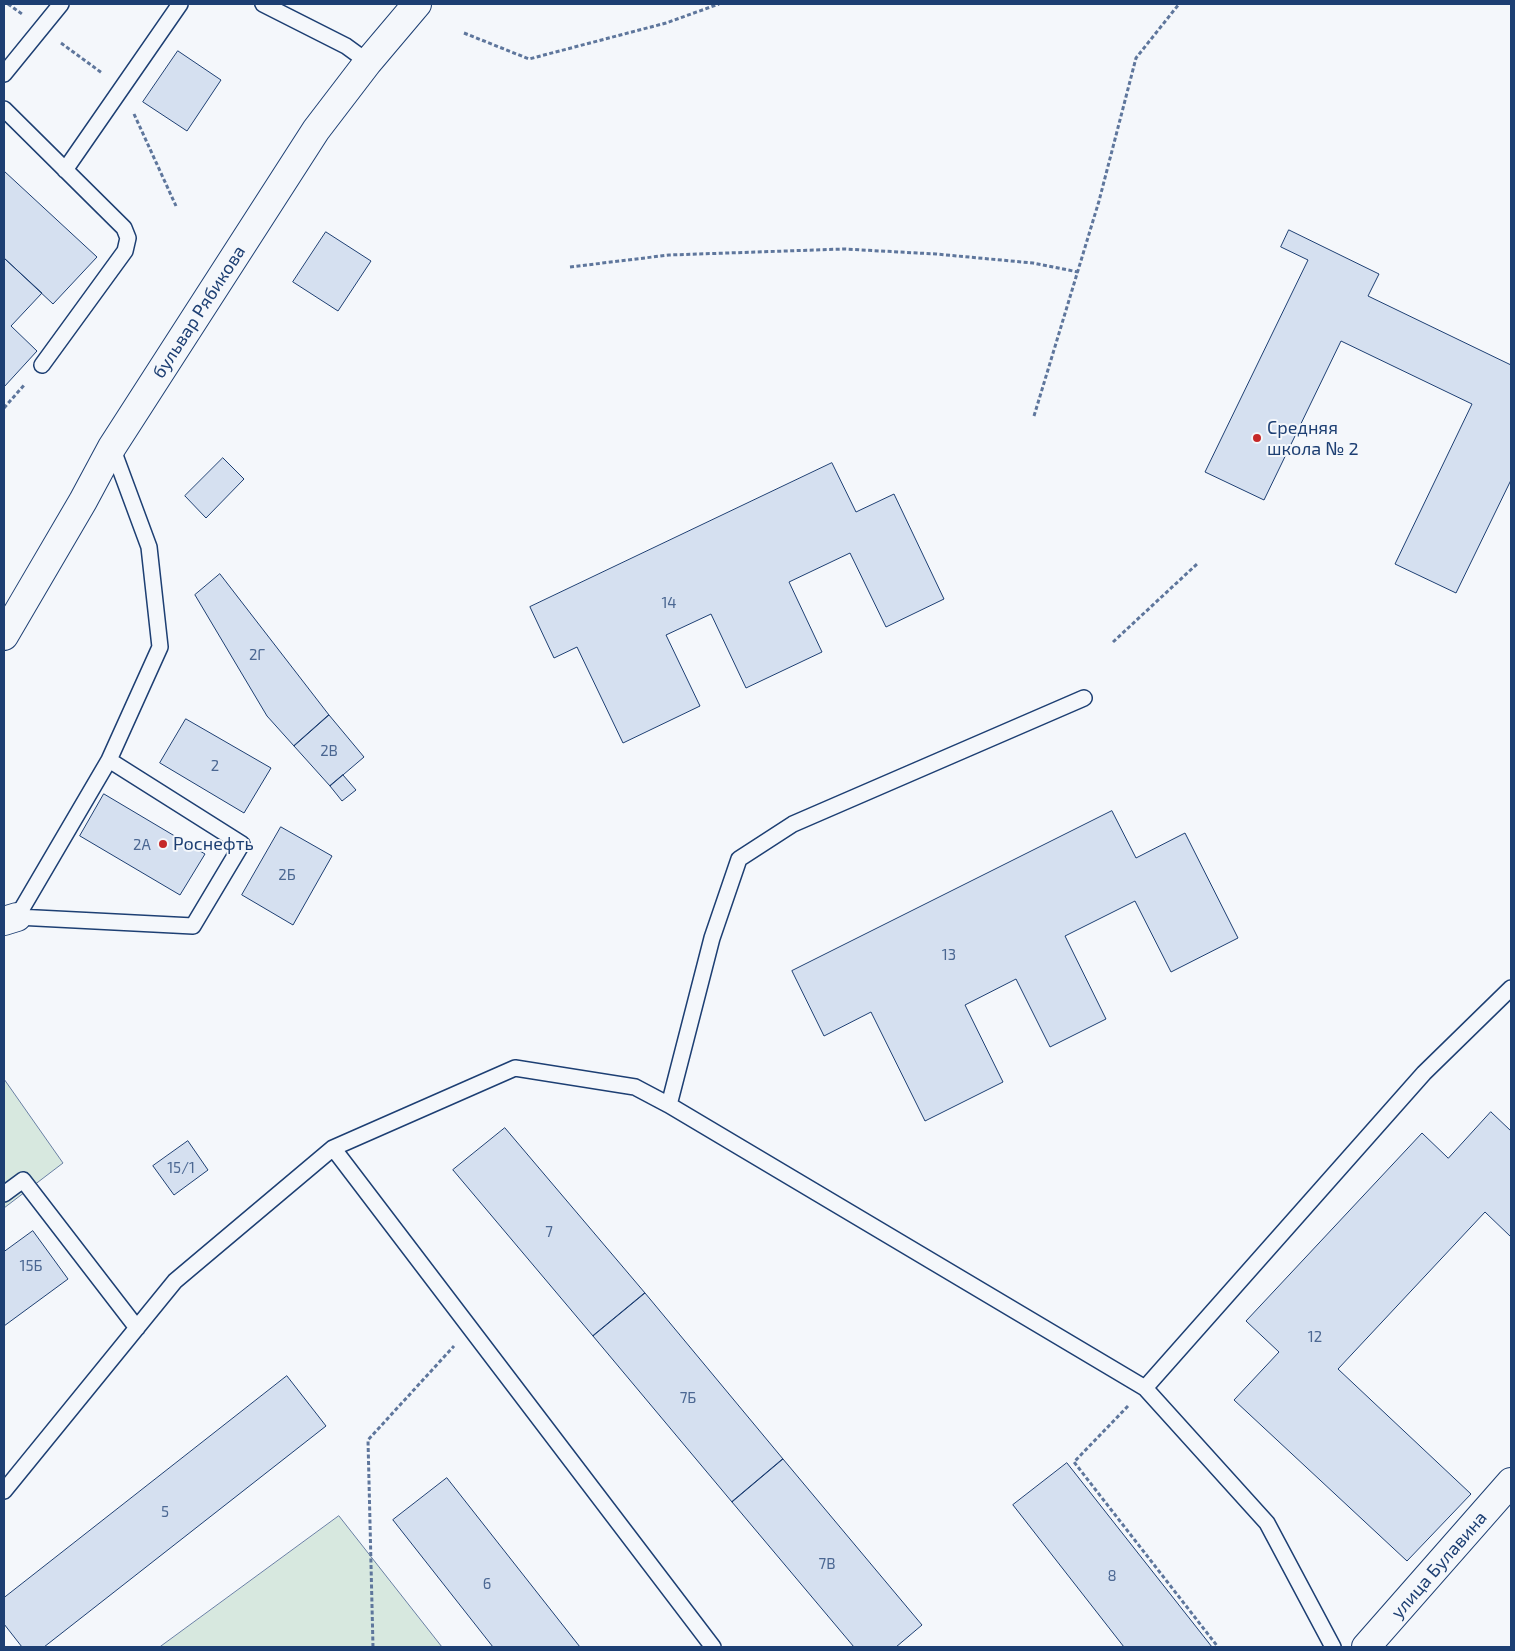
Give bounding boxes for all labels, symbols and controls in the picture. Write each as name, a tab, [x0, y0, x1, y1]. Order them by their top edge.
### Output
street label: бульвар Рябикова	[148, 242, 250, 382]
place label: Средняя школа № 2	[1267, 417, 1359, 459]
marker: Средняя школа № 2	[1251, 432, 1263, 444]
house number: 14	[661, 594, 677, 612]
house number: 2Г	[249, 646, 265, 664]
house number: 2В	[320, 742, 338, 760]
house number: 2	[211, 757, 219, 775]
place label: Роснефть	[173, 833, 254, 855]
house number: 2А	[133, 836, 151, 854]
marker: Роснефть	[157, 838, 169, 850]
house number: 2Б	[278, 866, 296, 884]
house number: 13	[942, 946, 956, 964]
house number: 15/1	[167, 1159, 195, 1177]
house number: 7	[545, 1223, 553, 1241]
house number: 15Б	[20, 1257, 42, 1275]
house number: 12	[1308, 1328, 1322, 1346]
house number: 7Б	[680, 1389, 696, 1407]
house number: 5	[161, 1503, 169, 1521]
street label: улица Булавина	[1387, 1507, 1491, 1623]
house number: 7В	[819, 1555, 835, 1573]
house number: 8	[1107, 1567, 1117, 1585]
house number: 6	[483, 1575, 491, 1593]

